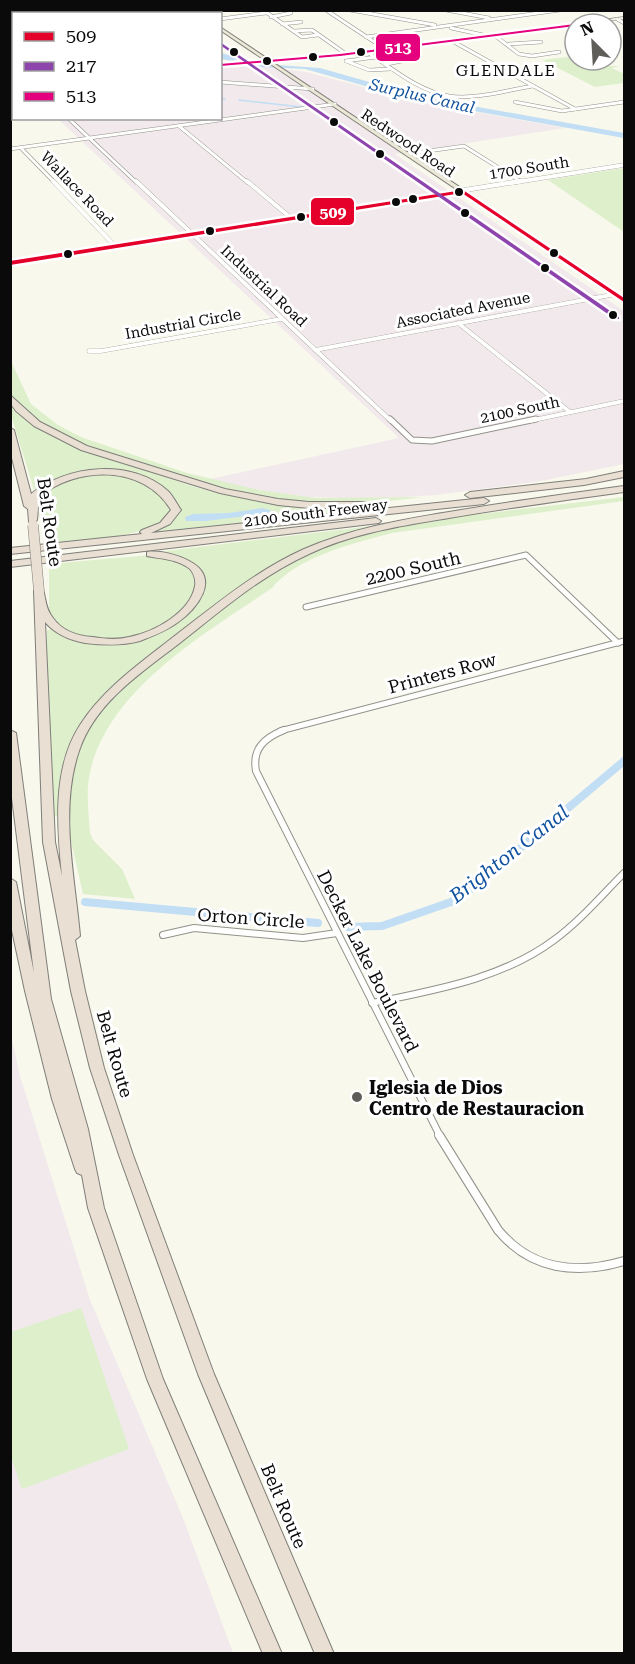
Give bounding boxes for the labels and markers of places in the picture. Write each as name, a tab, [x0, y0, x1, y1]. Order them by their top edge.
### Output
unlabelled marker	[228, 46, 240, 58]
unlabelled marker	[355, 46, 367, 58]
unlabelled marker	[307, 51, 319, 63]
unlabelled marker	[261, 55, 273, 67]
unlabelled marker	[328, 116, 340, 128]
unlabelled marker	[374, 148, 386, 160]
unlabelled marker	[453, 186, 465, 198]
unlabelled marker	[407, 193, 419, 205]
unlabelled marker	[390, 196, 402, 208]
unlabelled marker	[459, 207, 471, 219]
unlabelled marker	[295, 211, 307, 223]
unlabelled marker	[204, 225, 216, 237]
unlabelled marker	[548, 247, 560, 259]
unlabelled marker	[62, 248, 74, 260]
unlabelled marker	[539, 262, 551, 274]
unlabelled marker	[607, 309, 619, 321]
place label: Iglesia de Dios Centro de Restauracion	[369, 1077, 584, 1119]
marker: Iglesia de Dios Centro de Restauracion	[350, 1090, 364, 1104]

